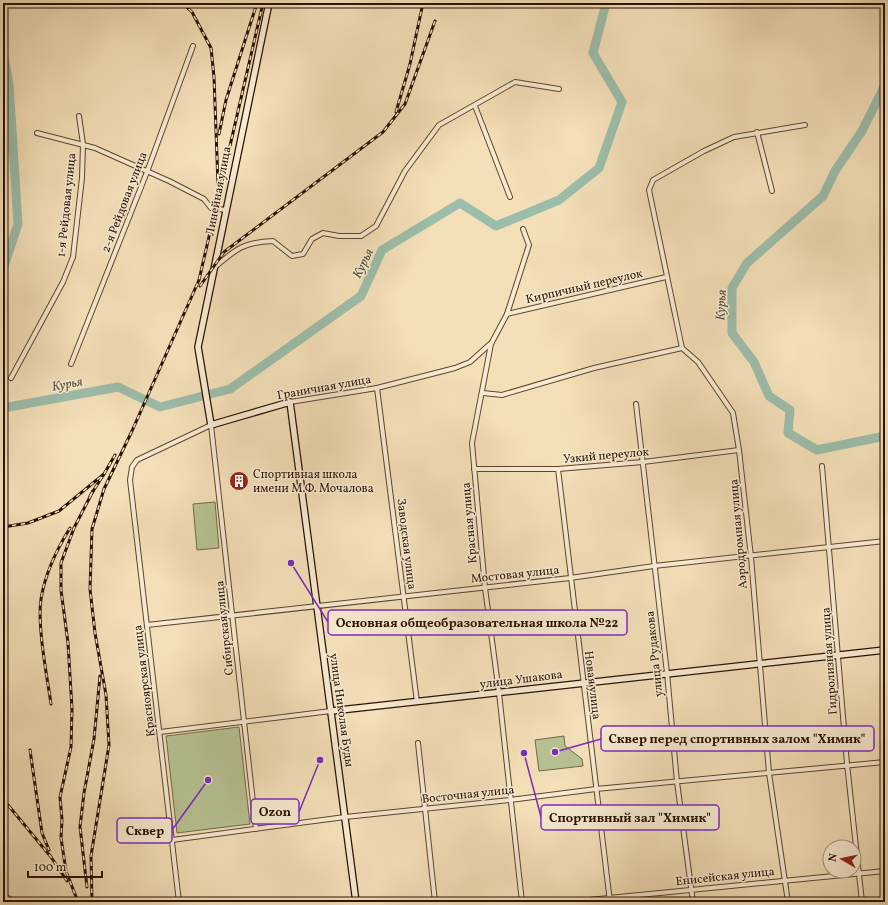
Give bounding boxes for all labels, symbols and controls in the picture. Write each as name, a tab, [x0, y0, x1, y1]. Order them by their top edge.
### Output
street label: Линейная улица	[202, 145, 235, 237]
street label: 2-я Рейдовая улица	[98, 150, 152, 255]
street label: 1-я Рейдовая улица	[54, 152, 80, 258]
water label: Курья	[349, 246, 379, 282]
street label: Кирпичный переулок	[524, 266, 645, 308]
water label: Курья	[712, 289, 732, 321]
street label: Граничная улица	[276, 372, 372, 404]
water label: Курья	[50, 373, 84, 397]
street label: Узкий переулок	[563, 444, 650, 468]
place label: Спортивная школа имени М.Ф. Мочалова	[253, 467, 374, 497]
building icon: Спортивная школа имени М.Ф. Мочалова	[228, 470, 250, 492]
street label: Аэродромная улица	[726, 478, 752, 590]
street label: Красная улица	[458, 482, 482, 564]
street label: Заводская улица	[392, 498, 420, 591]
street label: Мостовая улица	[470, 562, 560, 588]
street label: Сибирская улица	[212, 580, 238, 676]
street label: Гидролизная улица	[818, 607, 842, 715]
callout: Основная общеобразовательная школа №22	[328, 610, 627, 635]
street label: улица Рудакова	[643, 610, 667, 698]
text: Основная общеобразовательная школа №22	[336, 615, 619, 633]
street label: Красноярская улица	[130, 624, 160, 738]
street label: Новая улица	[580, 650, 604, 720]
street label: улица Николая Буды	[325, 652, 357, 769]
street label: улица Ушакова	[479, 667, 563, 693]
callout: Сквер перед спортивных залом "Химик"	[601, 726, 874, 751]
text: Сквер перед спортивных залом "Химик"	[608, 731, 866, 749]
street label: Восточная улица	[421, 782, 515, 808]
callout: Ozon	[251, 799, 299, 824]
text: Ozon	[259, 804, 292, 822]
callout: Спортивный зал "Химик"	[541, 805, 719, 830]
text: Спортивный зал "Химик"	[549, 810, 711, 828]
callout: Сквер	[117, 818, 172, 843]
text: Сквер	[126, 823, 164, 841]
north arrow	[822, 839, 862, 879]
scale bar	[28, 853, 102, 879]
text: N	[826, 853, 842, 863]
text: 100 m	[34, 860, 67, 876]
street label: Енисейская улица	[675, 864, 776, 890]

